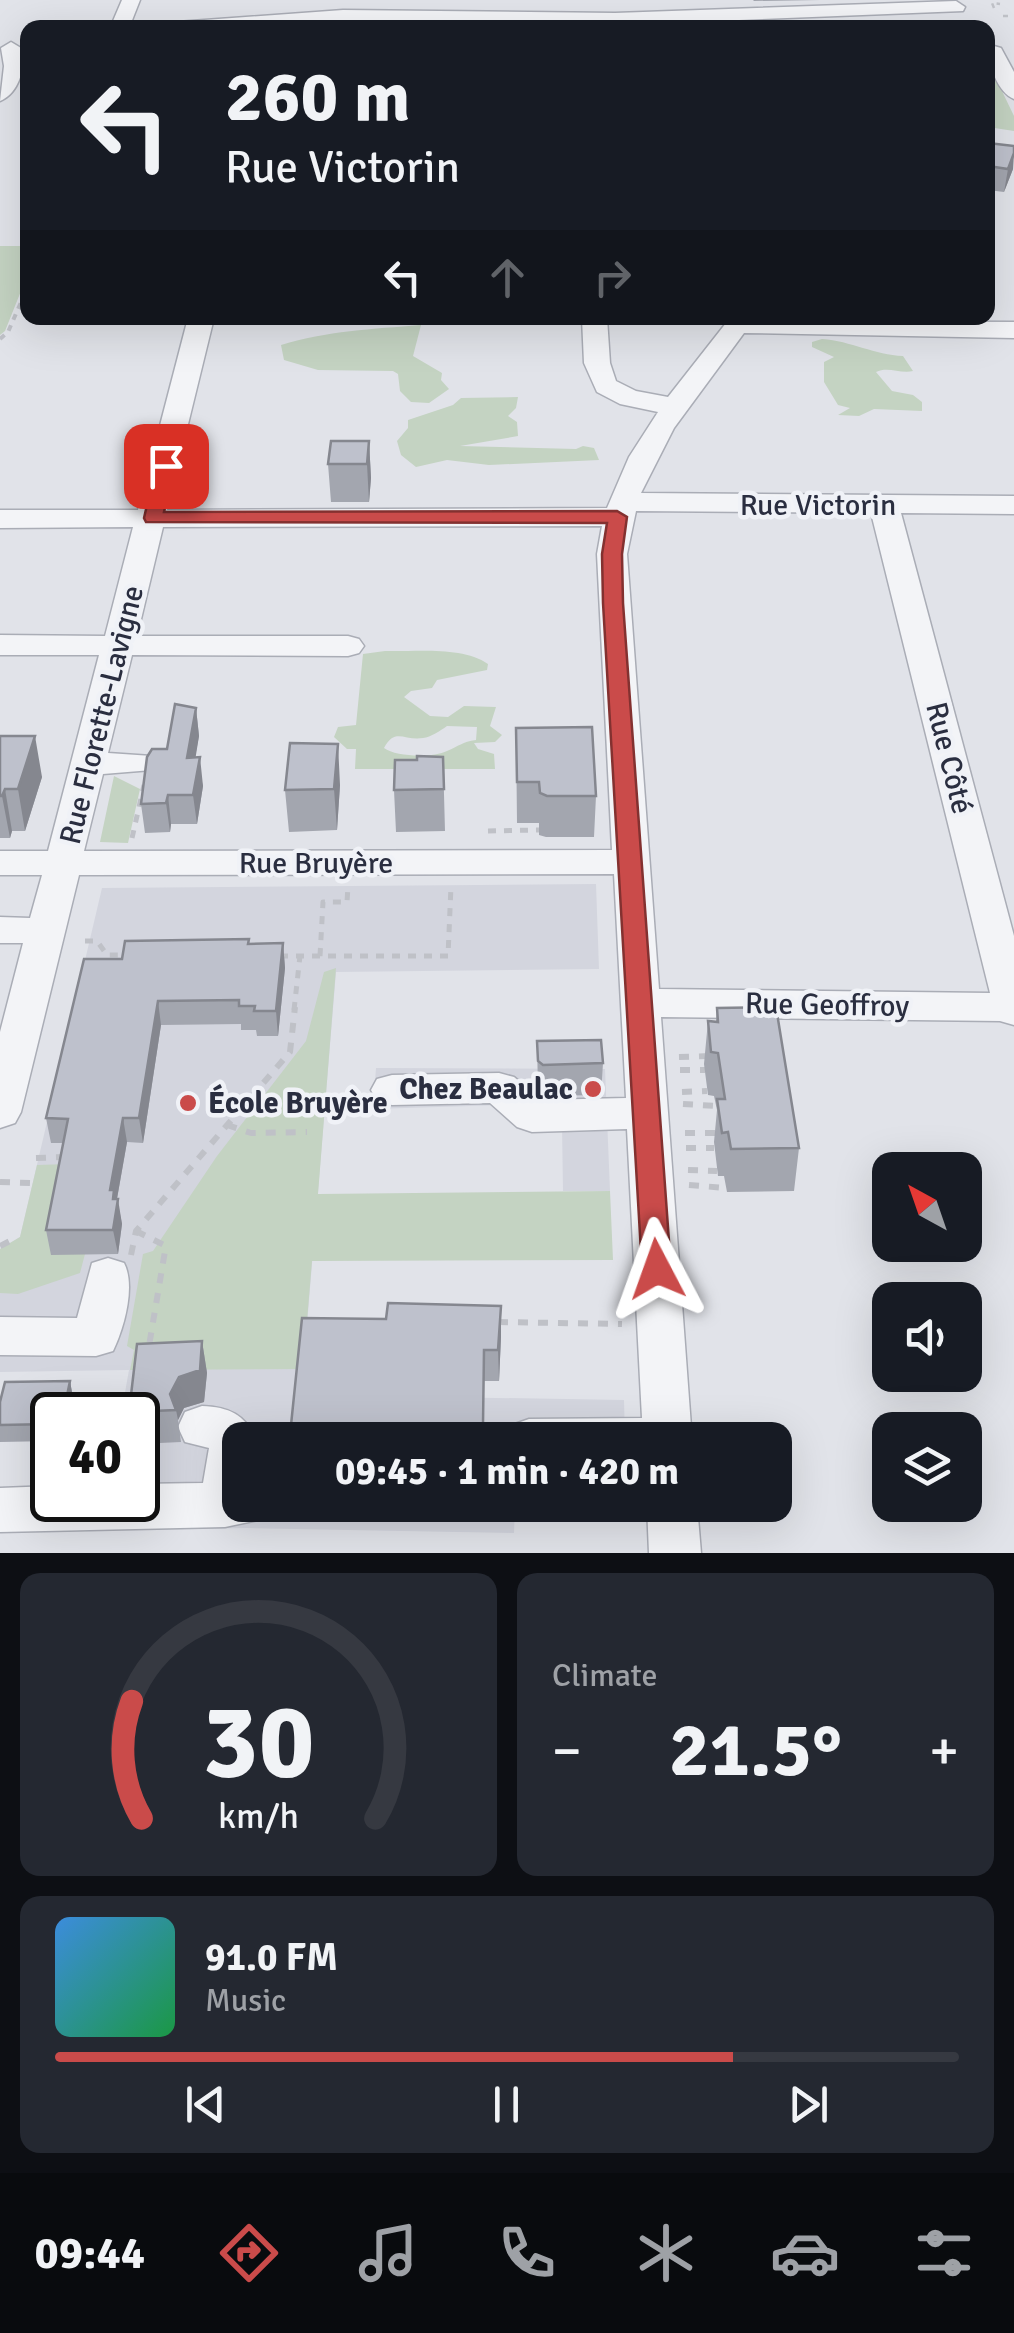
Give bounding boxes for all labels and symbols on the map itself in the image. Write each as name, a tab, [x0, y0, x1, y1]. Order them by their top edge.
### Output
pin	[124, 424, 209, 509]
street label: Rue Victorin	[740, 487, 896, 524]
street label: Rue Florette-Lavigne	[52, 582, 152, 848]
street label: Rue Côté	[917, 698, 981, 818]
street label: Rue Bruyère	[239, 845, 393, 882]
street label: Rue Geoffroy	[744, 985, 910, 1025]
place label: Chez Beaulac	[399, 1071, 573, 1108]
marker: Chez Beaulac	[582, 1078, 604, 1100]
place label: École Bruyère	[208, 1084, 388, 1122]
marker: École Bruyère	[177, 1092, 199, 1114]
north arrow	[872, 1152, 982, 1262]
position arrow	[605, 1217, 709, 1321]
speed limit sign: 40	[30, 1392, 160, 1522]

